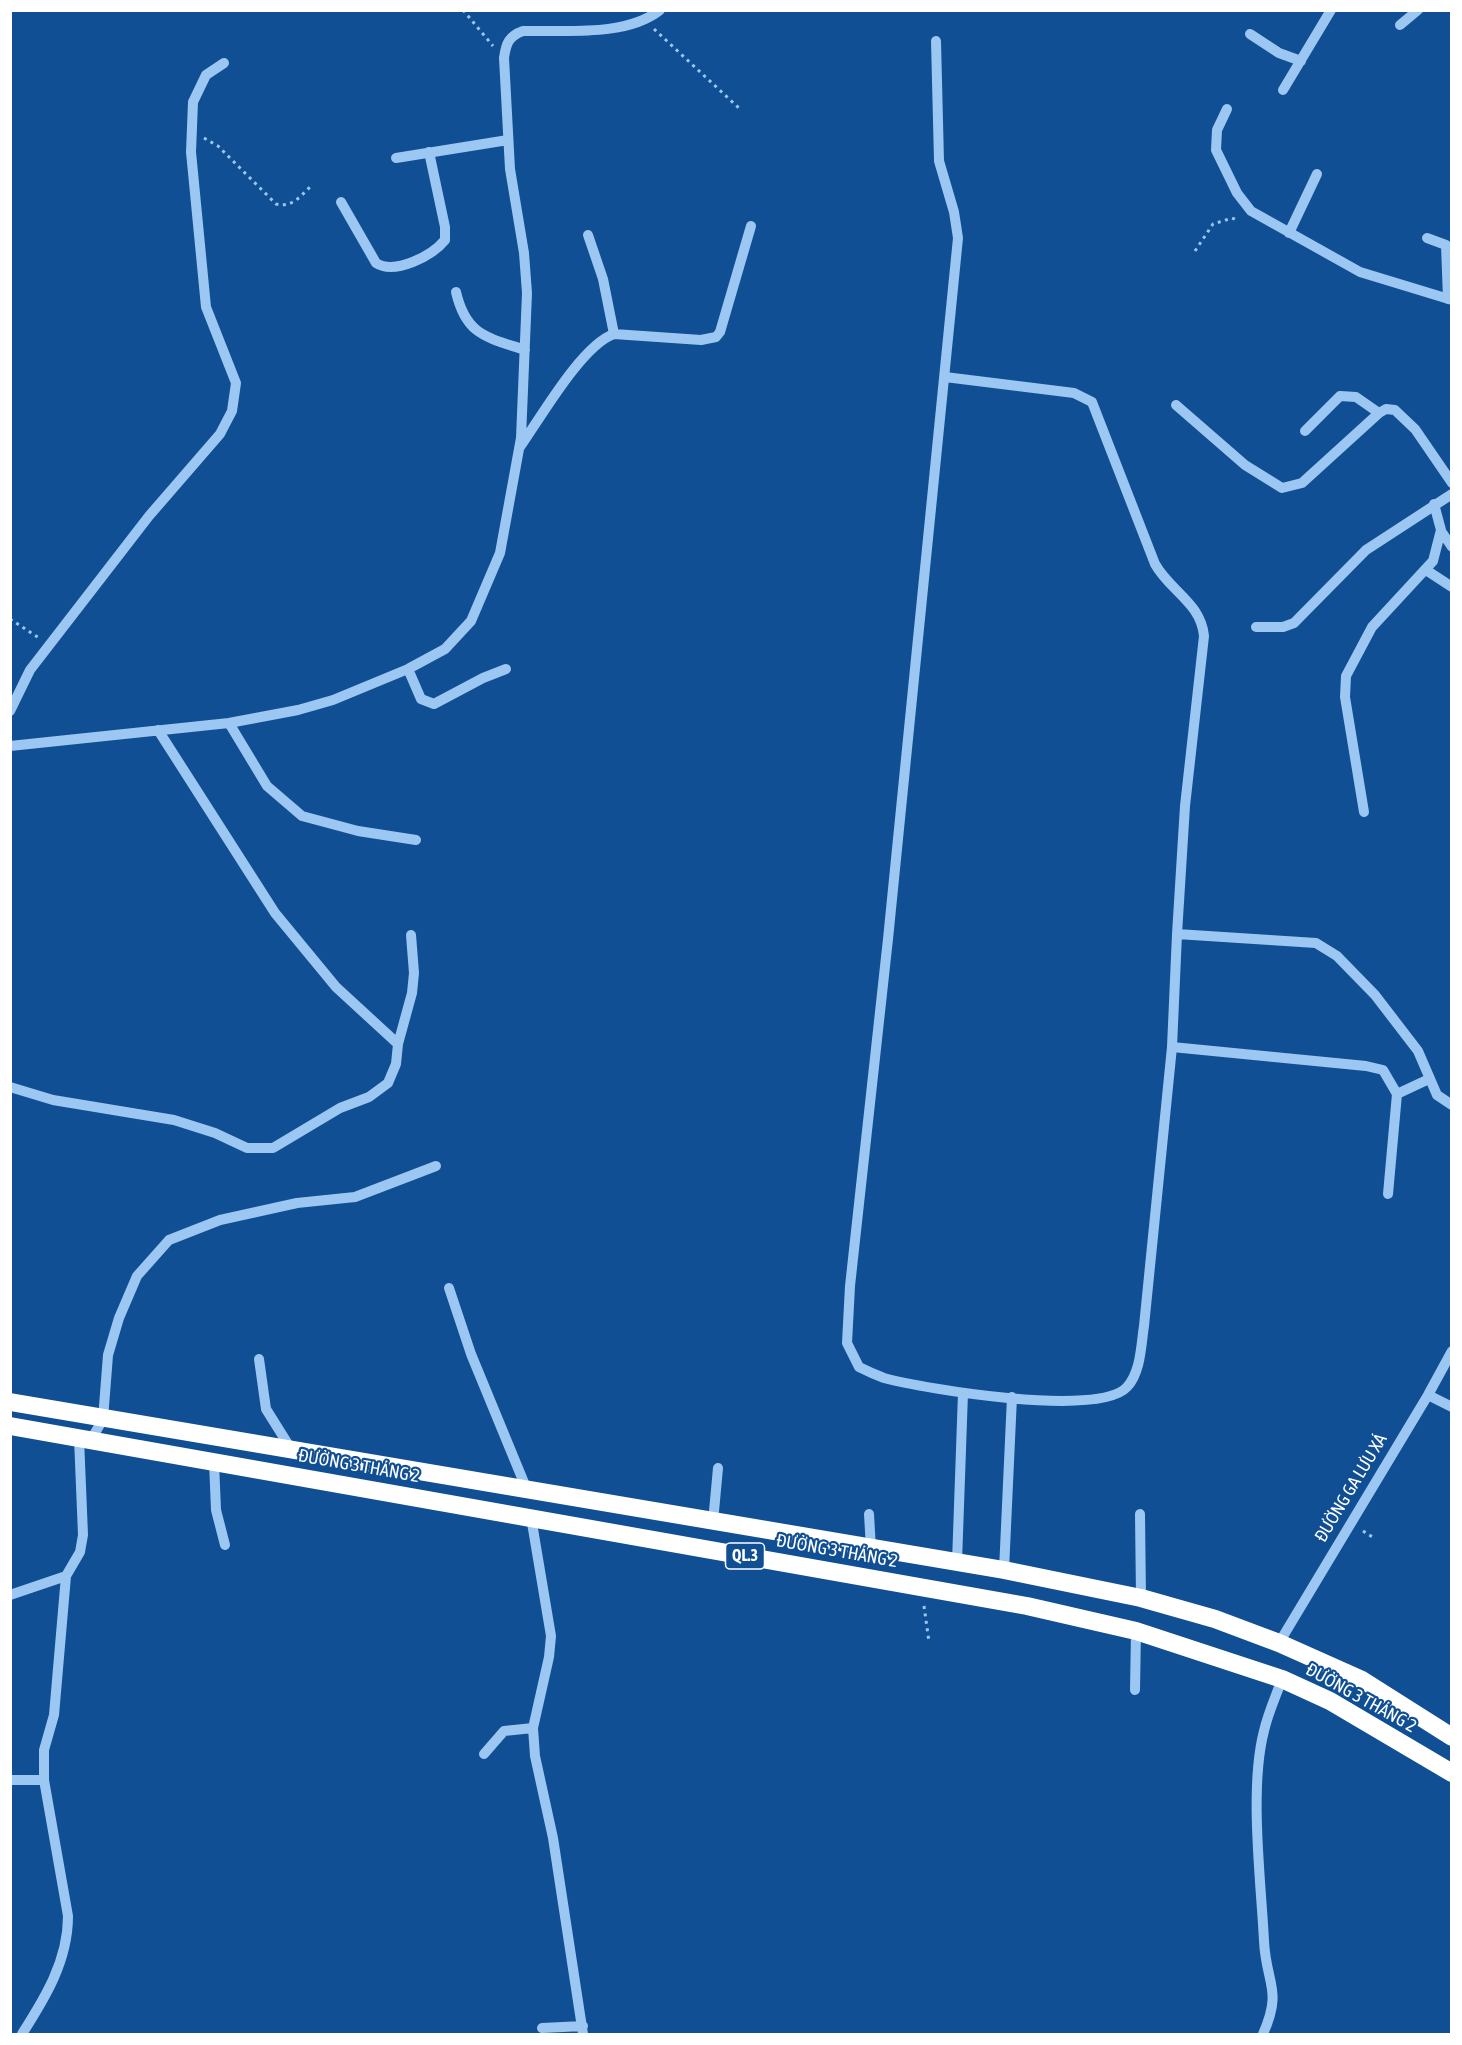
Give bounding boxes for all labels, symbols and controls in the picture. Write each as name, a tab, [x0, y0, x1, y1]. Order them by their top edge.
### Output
street label: ĐƯỜNG GA LƯU XÁ	[1310, 1430, 1392, 1546]
street label: ĐƯỜNG 3 THÁNG 2	[297, 1445, 421, 1487]
street label: ĐƯỜNG 3 THÁNG 2	[775, 1530, 899, 1572]
road number: QL.3	[726, 1543, 764, 1569]
street label: ĐƯỜNG 3 THÁNG 2	[1302, 1659, 1420, 1737]

